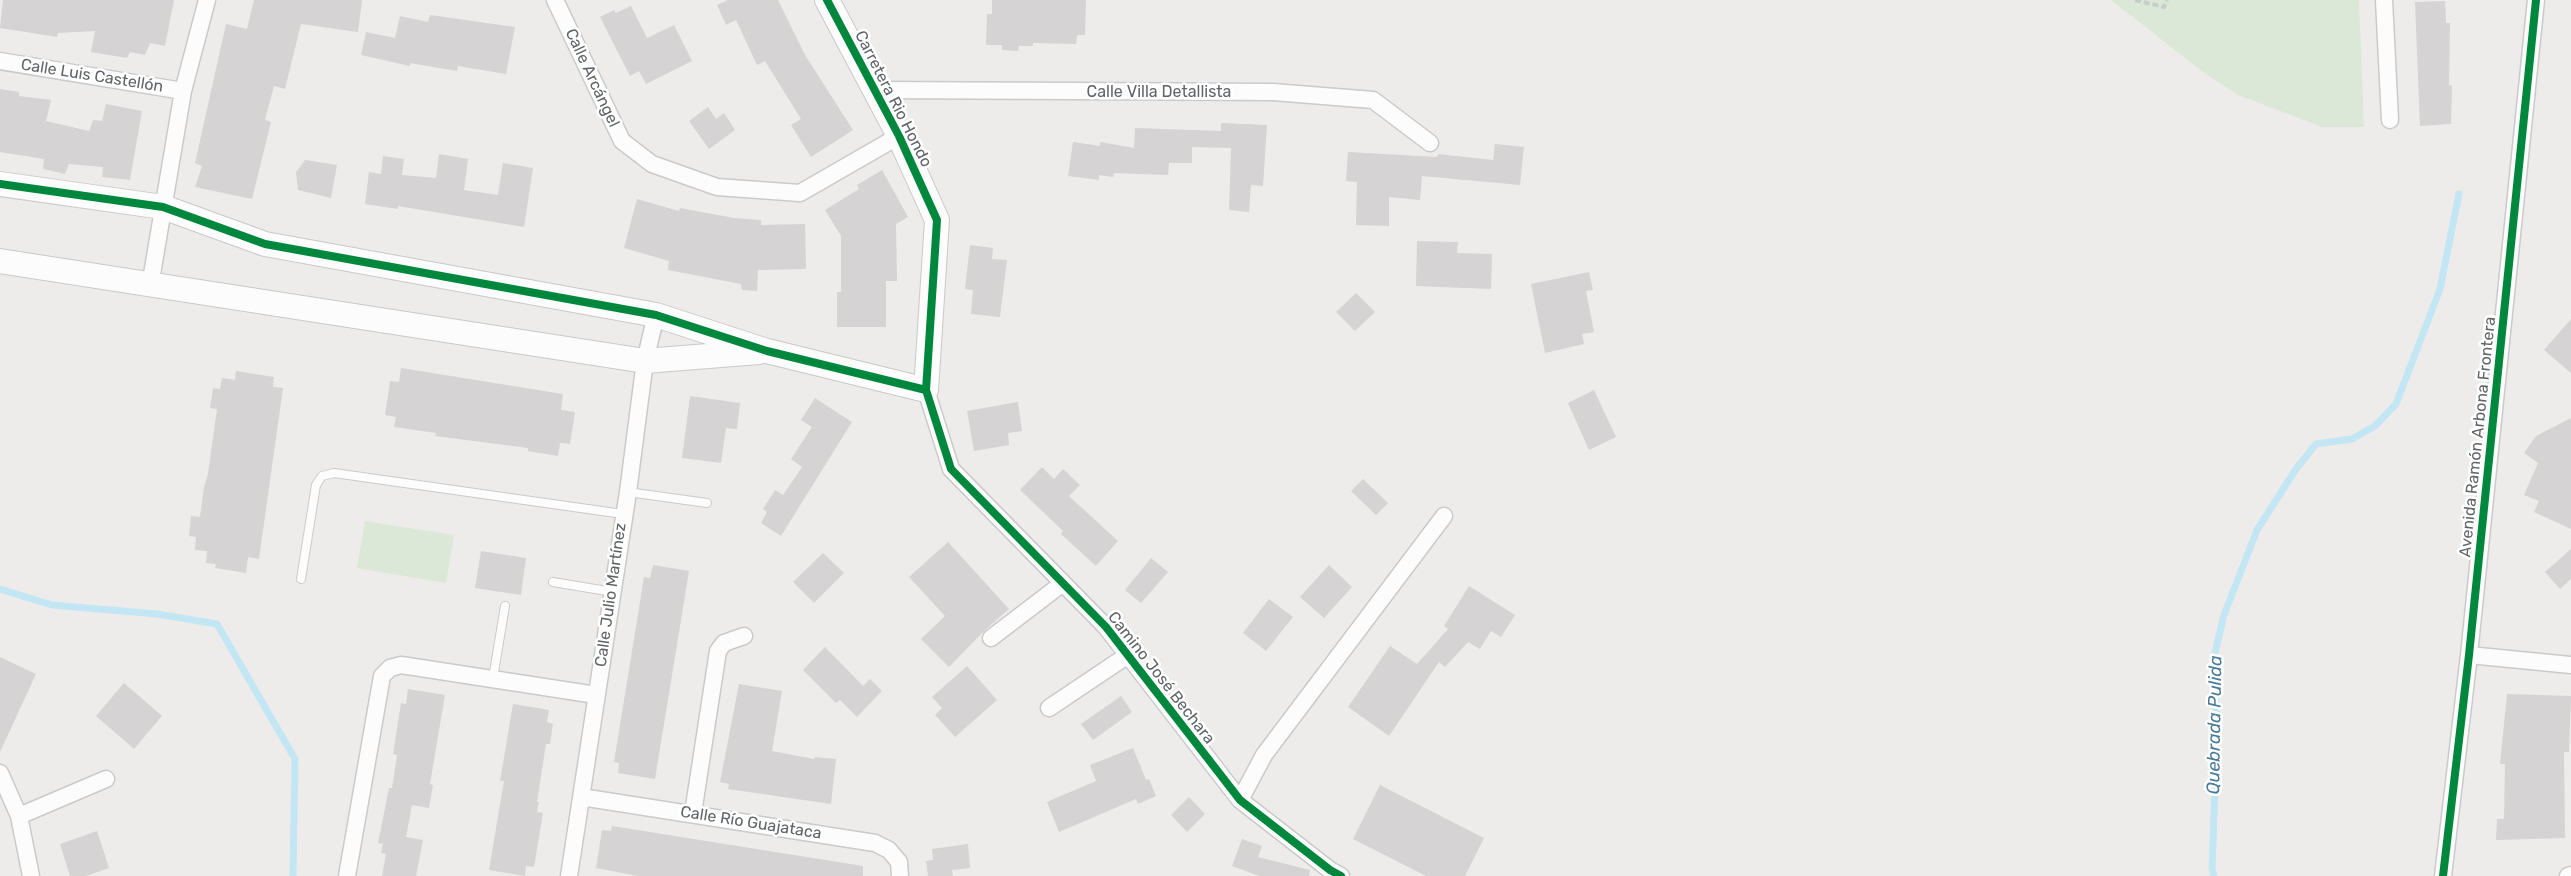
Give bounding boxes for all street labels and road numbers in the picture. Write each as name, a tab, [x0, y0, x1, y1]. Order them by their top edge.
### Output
street label: Calle Arcángel	[561, 26, 623, 130]
street label: Carretera Rio Hondo	[850, 27, 936, 171]
street label: Calle Luis Castellón	[19, 55, 165, 97]
street label: Calle Villa Detallista	[1087, 82, 1231, 102]
street label: Avenida Ramón Arbona Frontera	[2456, 316, 2500, 558]
street label: Calle Julio Martínez	[591, 522, 631, 668]
street label: Camino José Bechara	[1103, 608, 1219, 748]
street label: Calle Río Guajataca	[679, 802, 823, 844]

